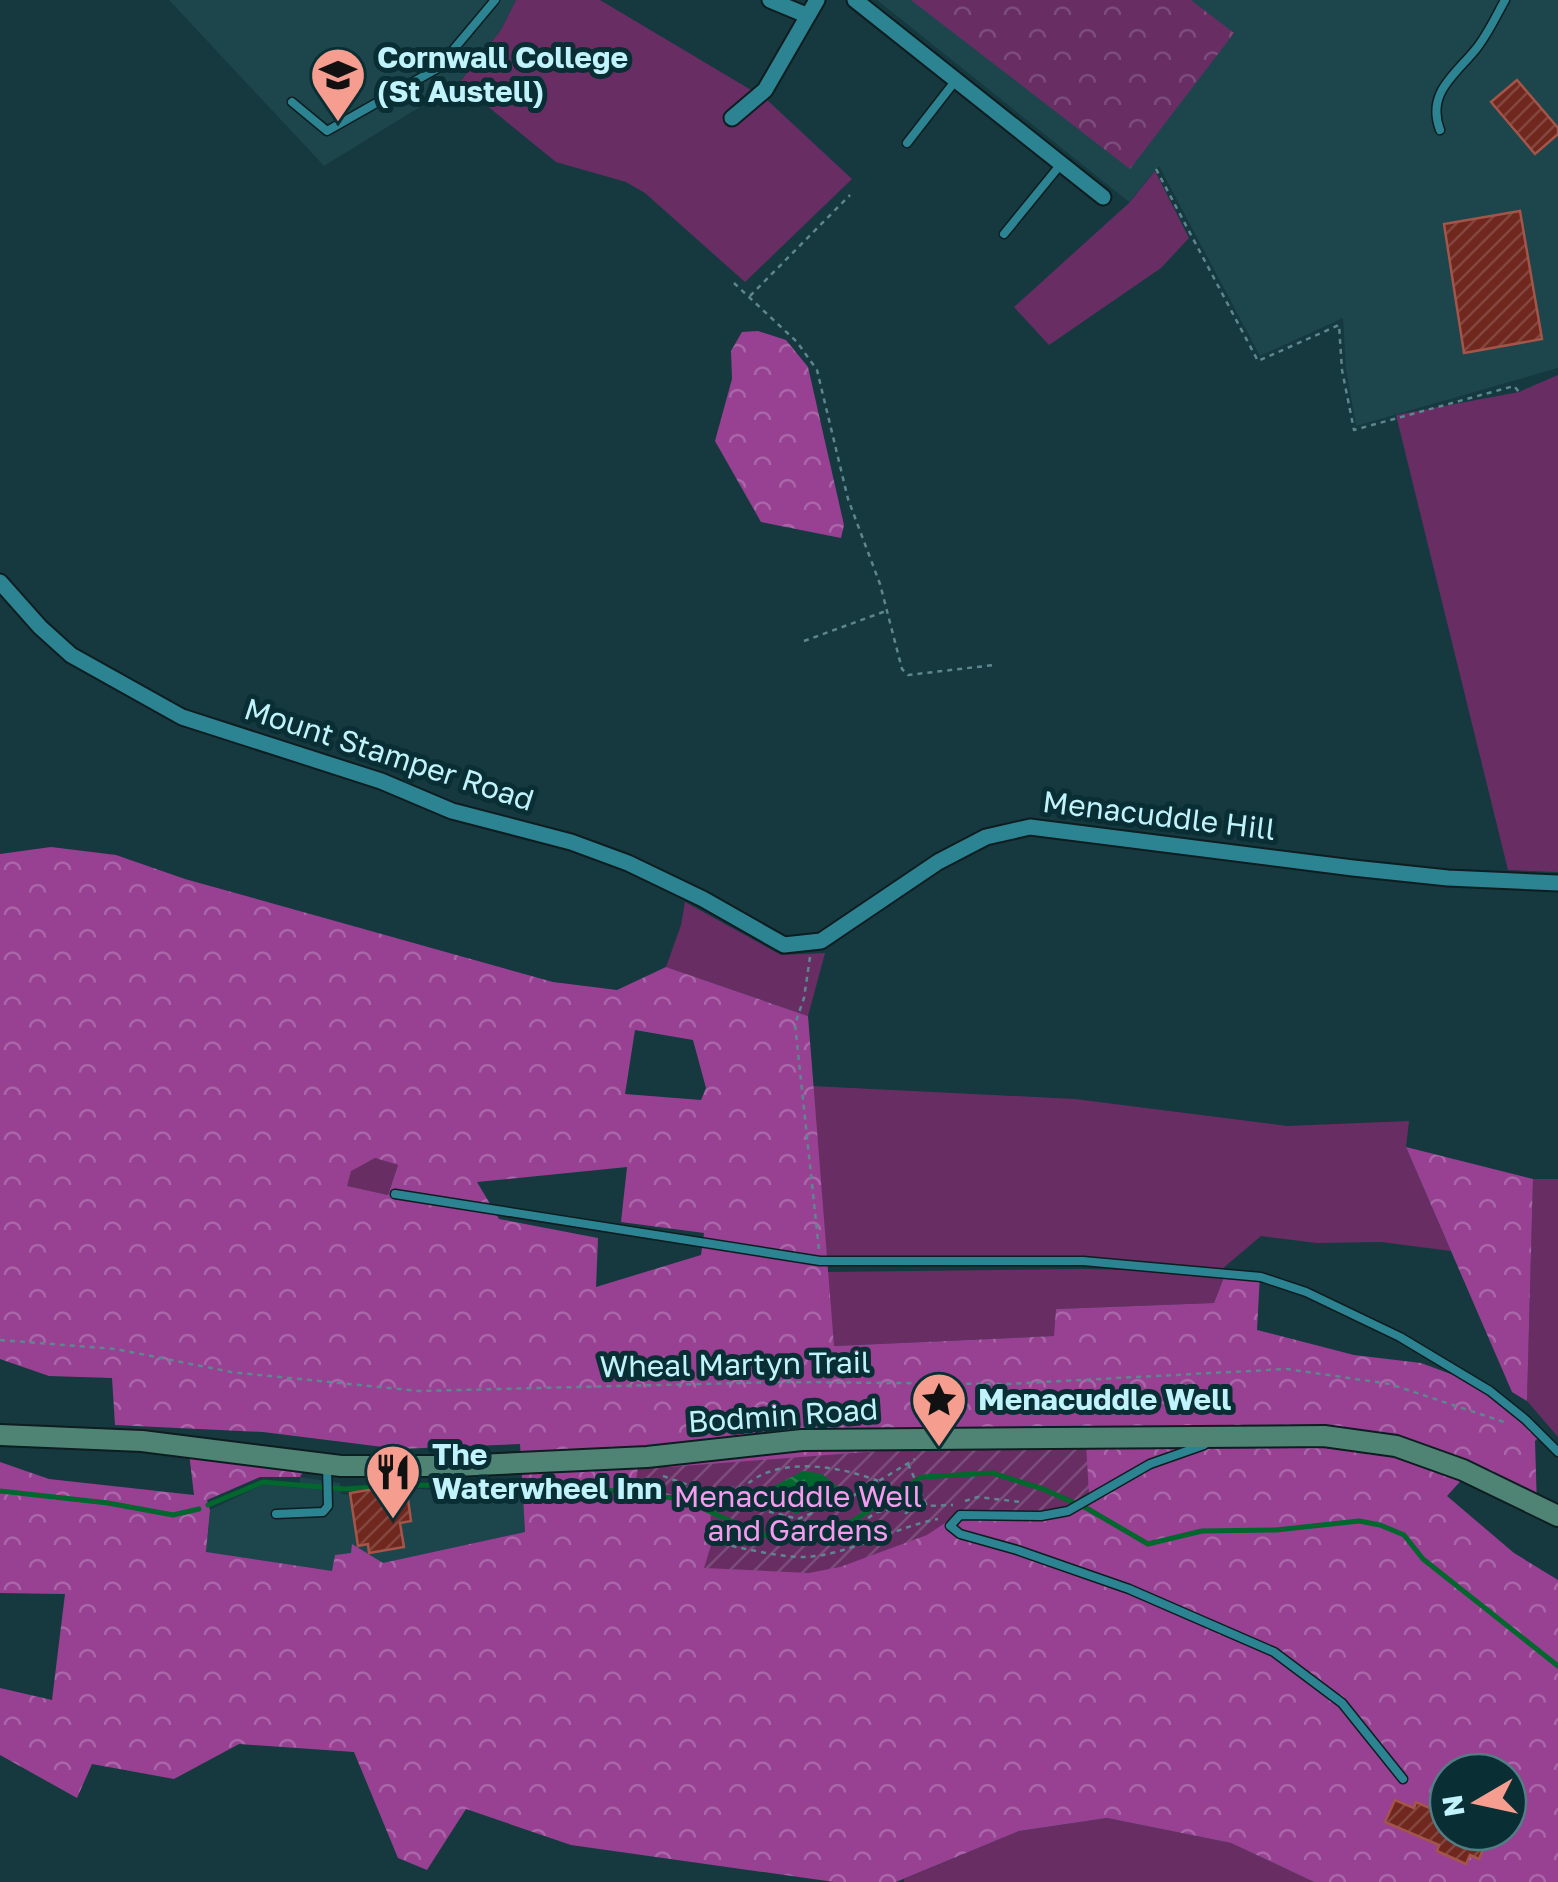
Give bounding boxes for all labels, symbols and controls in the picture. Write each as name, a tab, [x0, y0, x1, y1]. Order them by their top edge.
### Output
place label: Cornwall College (St Austell)	[377, 39, 628, 109]
school or university icon: Cornwall College (St Austell)	[308, 45, 368, 124]
street label: Mount Stamper Road	[240, 690, 539, 818]
street label: Menacuddle Hill	[1041, 783, 1278, 847]
street label: Wheal Martyn Trail	[599, 1344, 871, 1384]
place icon: Menacuddle Well	[909, 1370, 969, 1449]
place label: Menacuddle Well	[978, 1381, 1231, 1417]
street label: Bodmin Road	[687, 1390, 879, 1440]
place label: The Waterwheel Inn	[432, 1436, 662, 1506]
restaurant icon: The Waterwheel Inn	[363, 1442, 423, 1521]
park label: Menacuddle Well and Gardens	[674, 1478, 922, 1548]
north arrow	[1428, 1752, 1528, 1852]
text: N	[1435, 1793, 1471, 1819]

